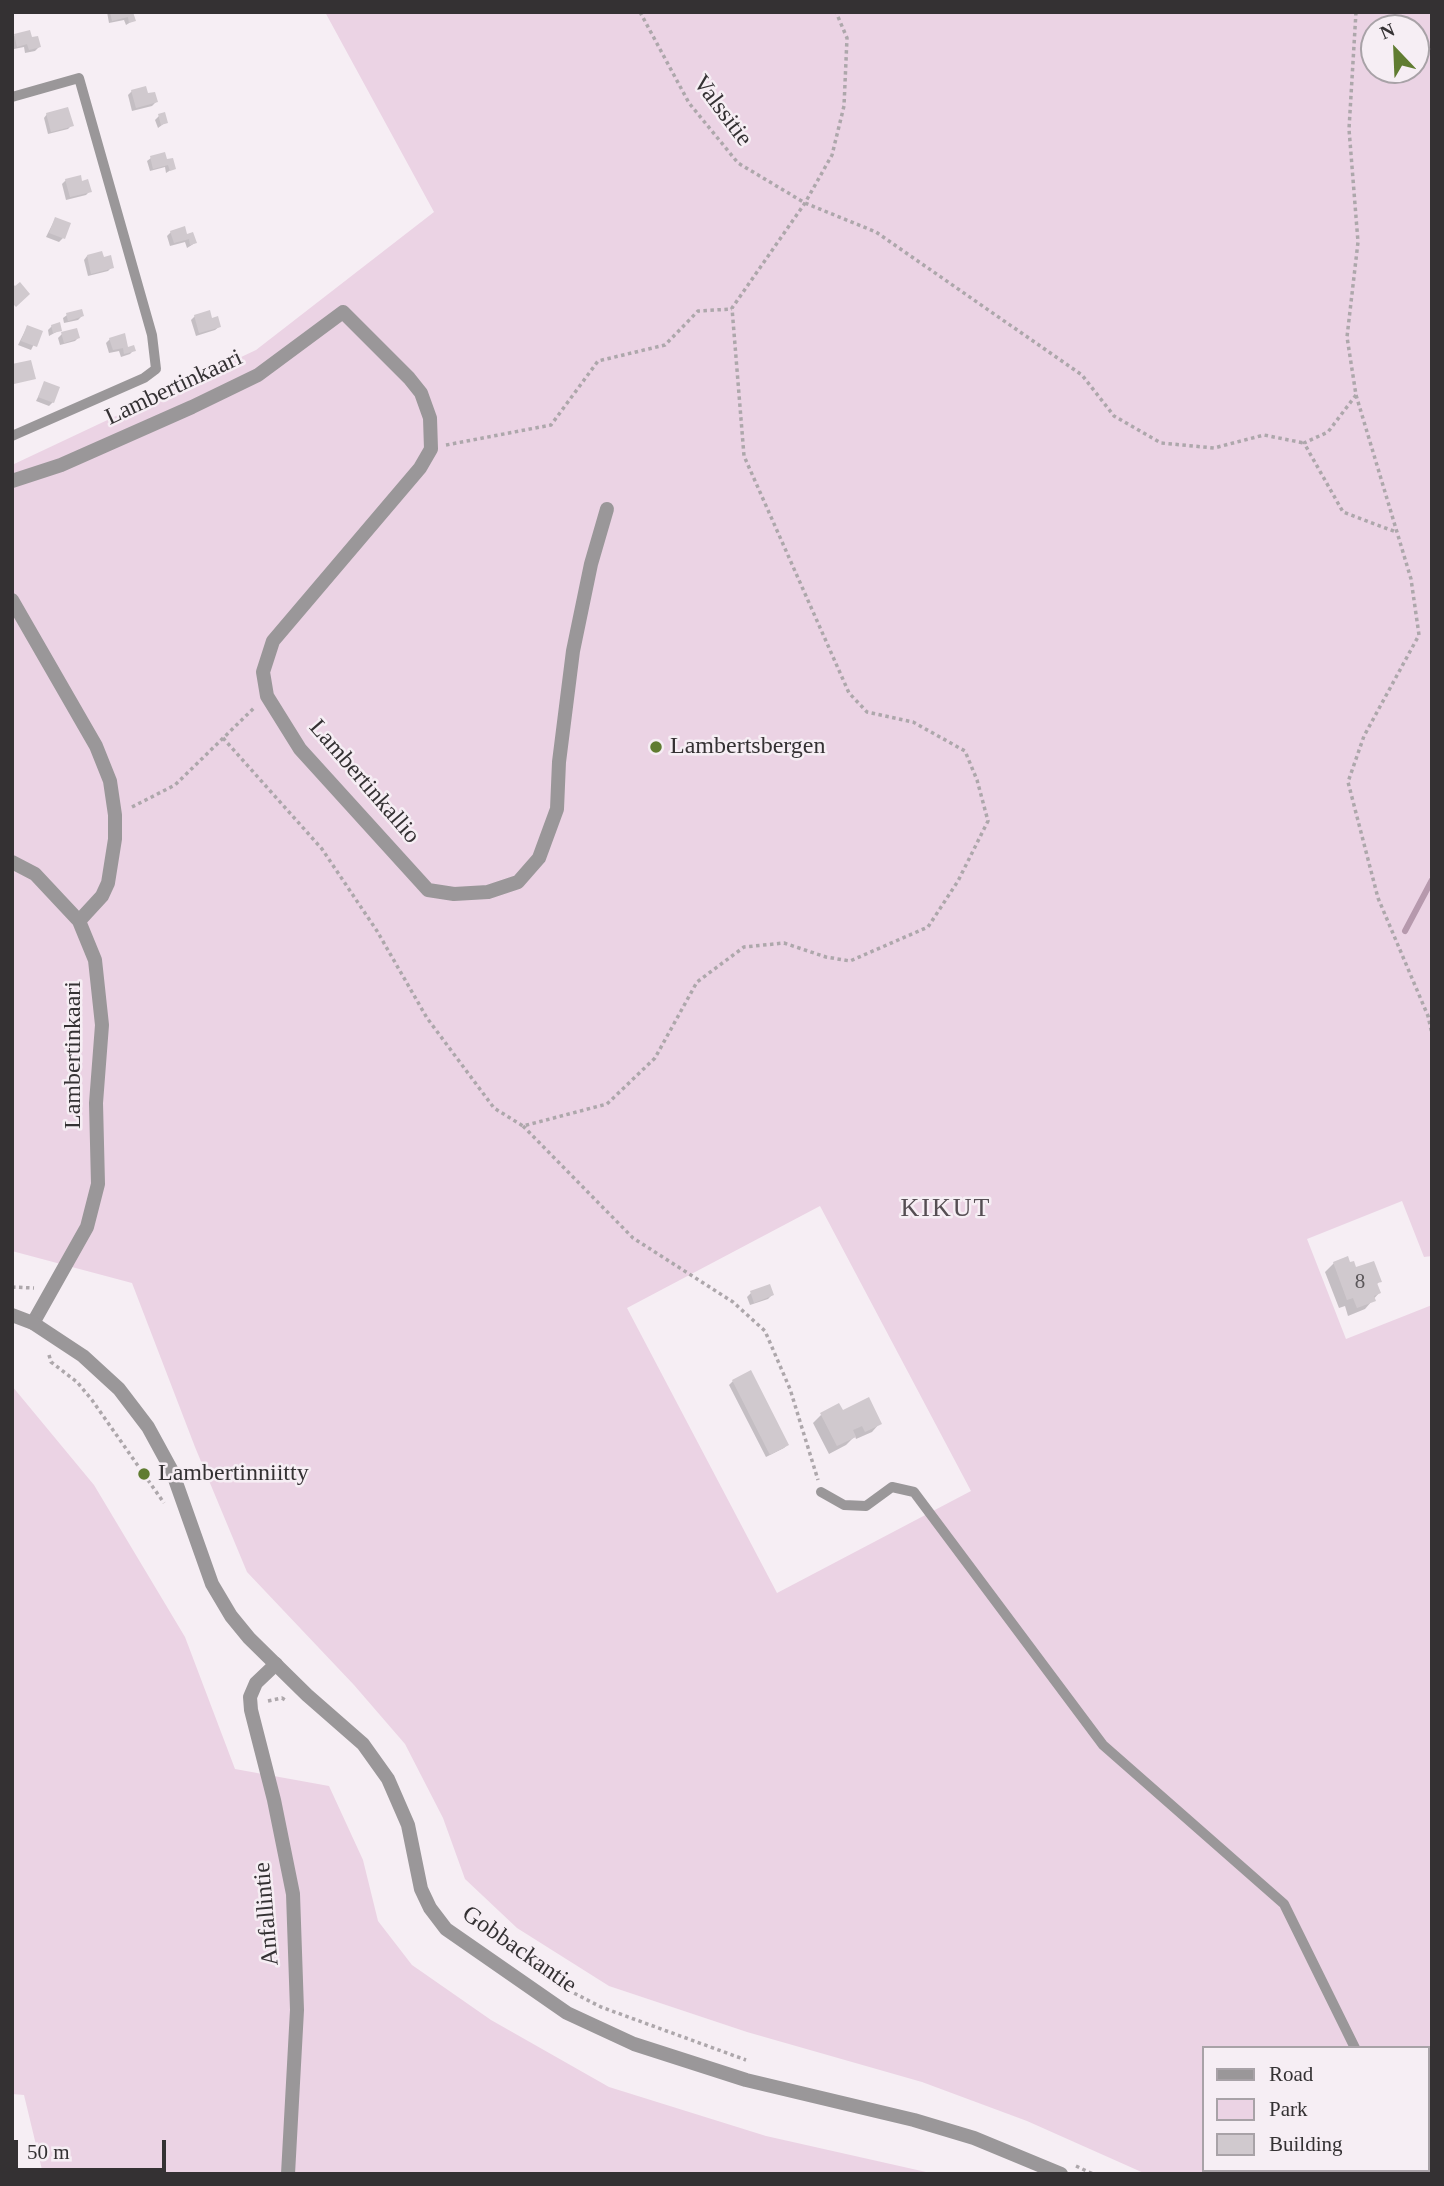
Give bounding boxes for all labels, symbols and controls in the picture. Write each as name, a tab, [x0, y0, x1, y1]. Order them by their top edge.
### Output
north arrow	[1360, 14, 1430, 84]
text: N	[1377, 19, 1398, 43]
street label: Valssitie	[686, 70, 758, 152]
street label: Lambertinkaari	[101, 344, 247, 432]
street label: Lambertinkallio	[302, 714, 426, 850]
place label: Lambertsbergen	[670, 733, 825, 761]
marker: Lambertsbergen	[648, 739, 664, 755]
street label: Lambertinkaari	[60, 981, 88, 1129]
district label: KIKUT	[901, 1193, 991, 1225]
house number: 8	[1355, 1269, 1365, 1295]
place label: Lambertinniitty	[158, 1460, 309, 1488]
marker: Lambertinniitty	[136, 1466, 152, 1482]
street label: Anfallintie	[248, 1861, 286, 1967]
street label: Gobbackantie	[456, 1900, 582, 2000]
legend	[1202, 2046, 1430, 2172]
text: Road	[1269, 2062, 1313, 2086]
text: Park	[1269, 2097, 1308, 2121]
scale bar	[18, 2126, 170, 2170]
text: Building	[1269, 2132, 1343, 2156]
text: 50 m	[27, 2140, 70, 2164]

